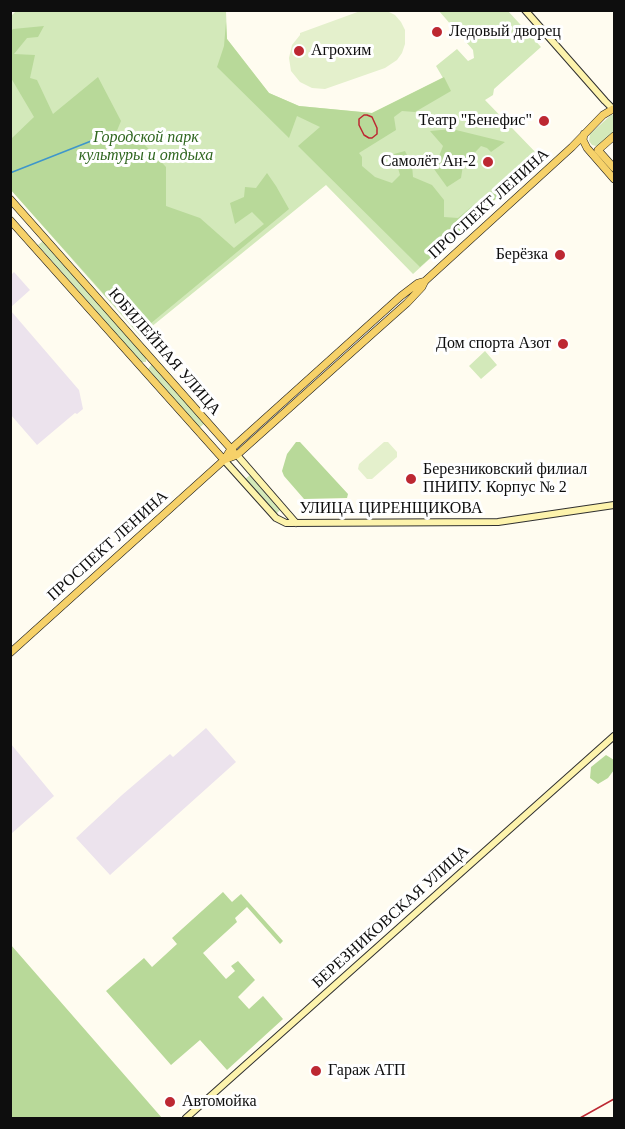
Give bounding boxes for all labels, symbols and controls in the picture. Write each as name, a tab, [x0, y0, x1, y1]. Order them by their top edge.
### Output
place label: Ледовый дворец	[449, 22, 561, 42]
marker: Ледовый дворец	[430, 25, 444, 39]
place label: Агрохим	[311, 41, 371, 61]
marker: Агрохим	[292, 44, 306, 58]
place label: Театр "Бенефис"	[418, 111, 532, 131]
marker: Театр "Бенефис"	[537, 114, 551, 128]
park label: Городской парк культуры и отдыха	[79, 128, 213, 166]
street label: ПРОСПЕКТ ЛЕНИНА	[425, 145, 553, 263]
place label: Самолёт Ан-2	[381, 152, 476, 172]
marker: Самолёт Ан-2	[481, 155, 495, 169]
place label: Берёзка	[496, 245, 548, 265]
marker: Берёзка	[553, 248, 567, 262]
street label: ЮБИЛЕЙНАЯ УЛИЦА	[104, 284, 224, 420]
place label: Дом спорта Азот	[436, 334, 551, 354]
marker: Дом спорта Азот	[556, 337, 570, 351]
place label: Березниковский филиал ПНИПУ. Корпус № 2	[423, 460, 587, 498]
marker: Березниковский филиал ПНИПУ. Корпус № 2	[404, 472, 418, 486]
street label: ПРОСПЕКТ ЛЕНИНА	[44, 487, 172, 605]
street label: УЛИЦА ЦИРЕНЩИКОВА	[299, 499, 483, 519]
street label: БЕРЕЗНИКОВСКАЯ УЛИЦА	[309, 842, 473, 992]
place label: Гараж АТП	[328, 1061, 406, 1081]
marker: Гараж АТП	[309, 1064, 323, 1078]
place label: Автомойка	[182, 1092, 257, 1112]
marker: Автомойка	[163, 1095, 177, 1109]

